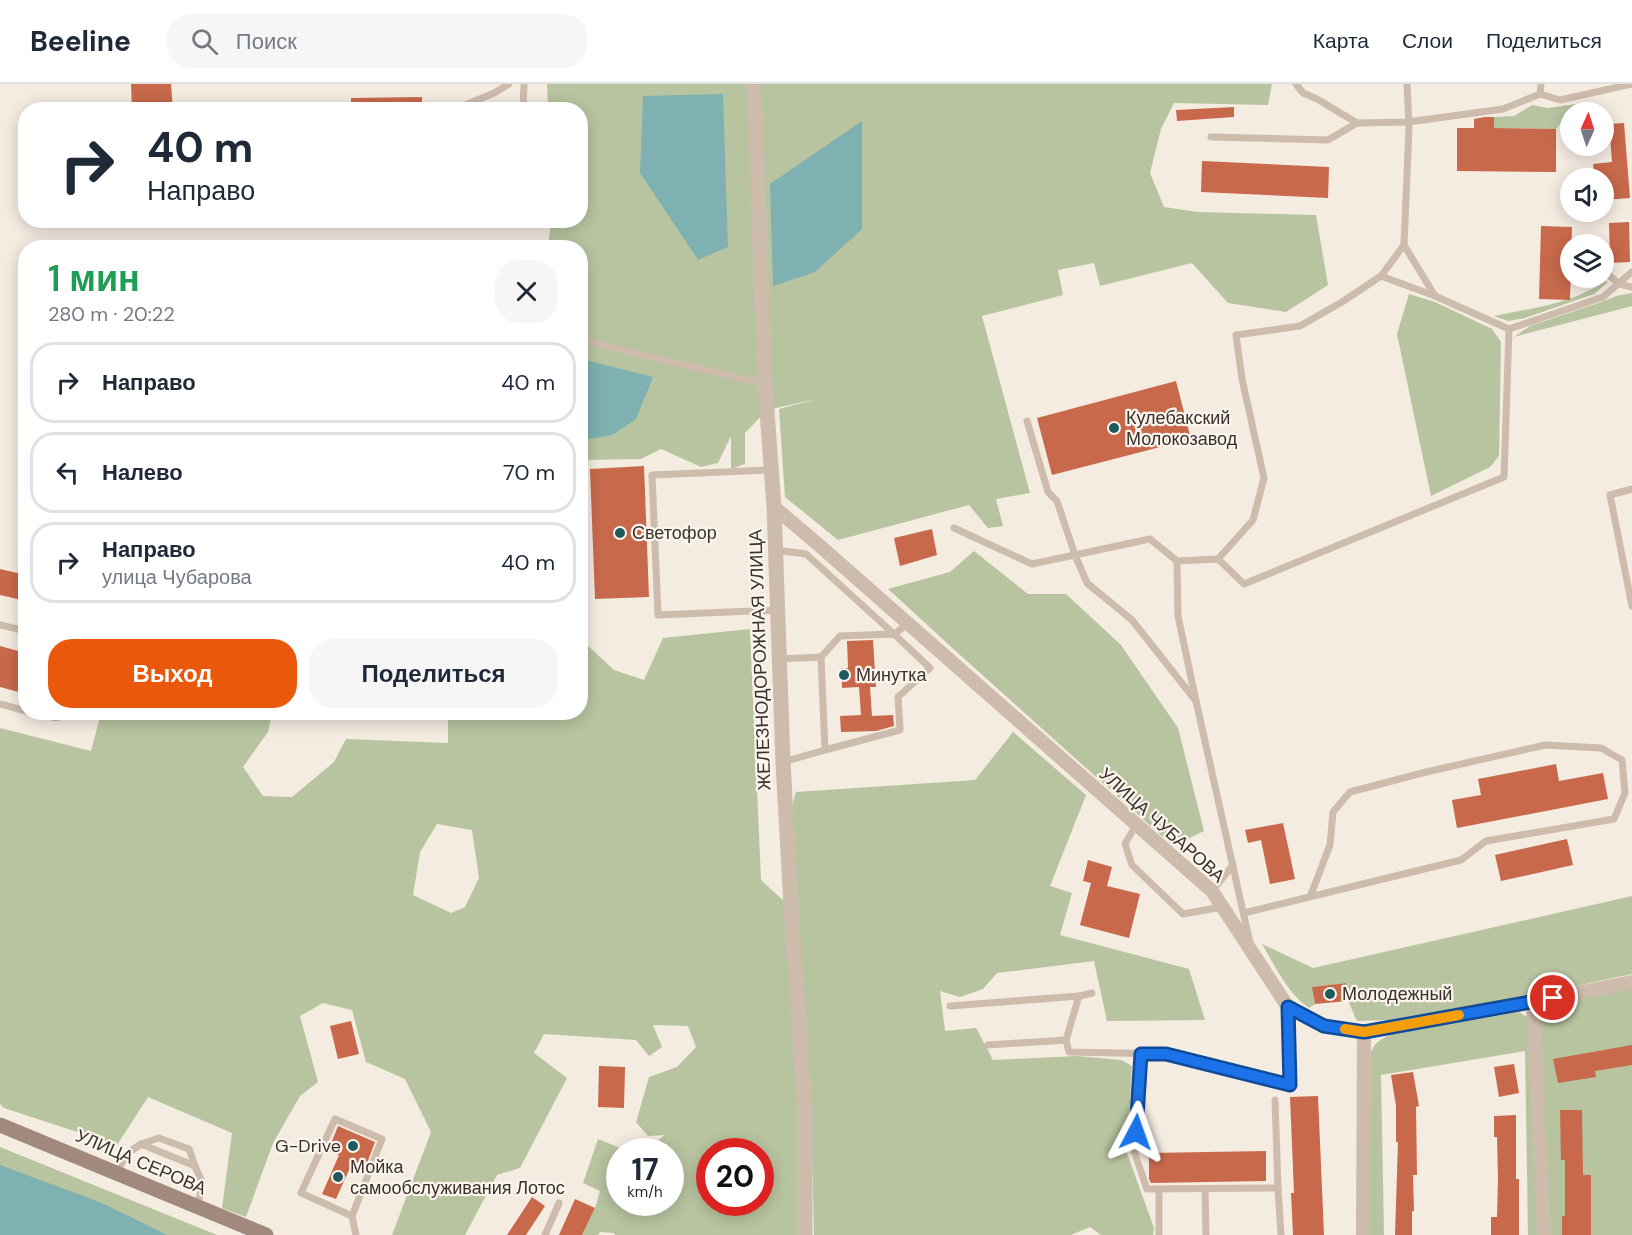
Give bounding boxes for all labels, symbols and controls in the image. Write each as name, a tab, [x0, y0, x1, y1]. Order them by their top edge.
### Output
search box	[167, 14, 587, 68]
text: Beeline	[30, 23, 131, 60]
icon: search	[188, 25, 221, 58]
text: Поиск	[236, 27, 297, 56]
text: Карта	[1313, 27, 1369, 55]
text: Слои	[1402, 27, 1453, 55]
text: Поделиться	[1486, 27, 1602, 55]
north arrow	[1560, 102, 1614, 156]
map controls	[1560, 102, 1614, 288]
text: 40 m	[147, 120, 253, 175]
icon: right	[48, 126, 126, 204]
button: sound	[1560, 168, 1614, 222]
text: Направо	[147, 173, 255, 208]
button: layers	[1560, 234, 1614, 288]
text: 1 мин	[48, 255, 140, 302]
button: close	[495, 260, 558, 323]
text: 280 m · 20:22	[48, 301, 175, 327]
icon: right	[51, 366, 84, 399]
text: Направо	[102, 368, 196, 397]
text: 40 m	[501, 368, 555, 397]
place label: Кулебакский Молокозавод	[1126, 406, 1238, 451]
marker: Кулебакский Молокозавод	[1107, 421, 1121, 435]
icon: left	[51, 456, 84, 489]
text: Налево	[102, 458, 183, 487]
text: 70 m	[503, 458, 555, 487]
place label: Светофор	[632, 521, 717, 545]
marker: Светофор	[613, 526, 627, 540]
street label: ЖЕЛЕЗНОДОРОЖНАЯ УЛИЦА	[743, 529, 777, 791]
text: Направо	[102, 535, 196, 564]
icon: right	[51, 546, 84, 579]
text: 40 m	[501, 548, 555, 577]
text: улица Чубарова	[102, 564, 252, 590]
button: Выход	[48, 639, 297, 708]
button: Поделиться	[309, 639, 558, 708]
place label: Минутка	[856, 663, 928, 687]
marker: Минутка	[837, 668, 851, 682]
street label: УЛИЦА ЧУБАРОВА	[1094, 762, 1230, 888]
pin	[1527, 972, 1578, 1023]
icon: arrive	[1536, 981, 1569, 1014]
place label: Молодежный	[1342, 982, 1452, 1006]
marker: Молодежный	[1323, 987, 1337, 1001]
position arrow	[1104, 1100, 1168, 1164]
street label: УЛИЦА СЕРОВА	[72, 1124, 210, 1200]
place label: G-Drive	[275, 1134, 341, 1158]
speed limit sign: 20	[696, 1138, 774, 1216]
marker: G-Drive	[346, 1139, 360, 1153]
text: 17	[631, 1150, 659, 1189]
place label: Мойка самообслуживания Лотос	[350, 1155, 565, 1200]
marker: Мойка самообслуживания Лотос	[331, 1170, 345, 1184]
text: km/h	[627, 1182, 663, 1202]

